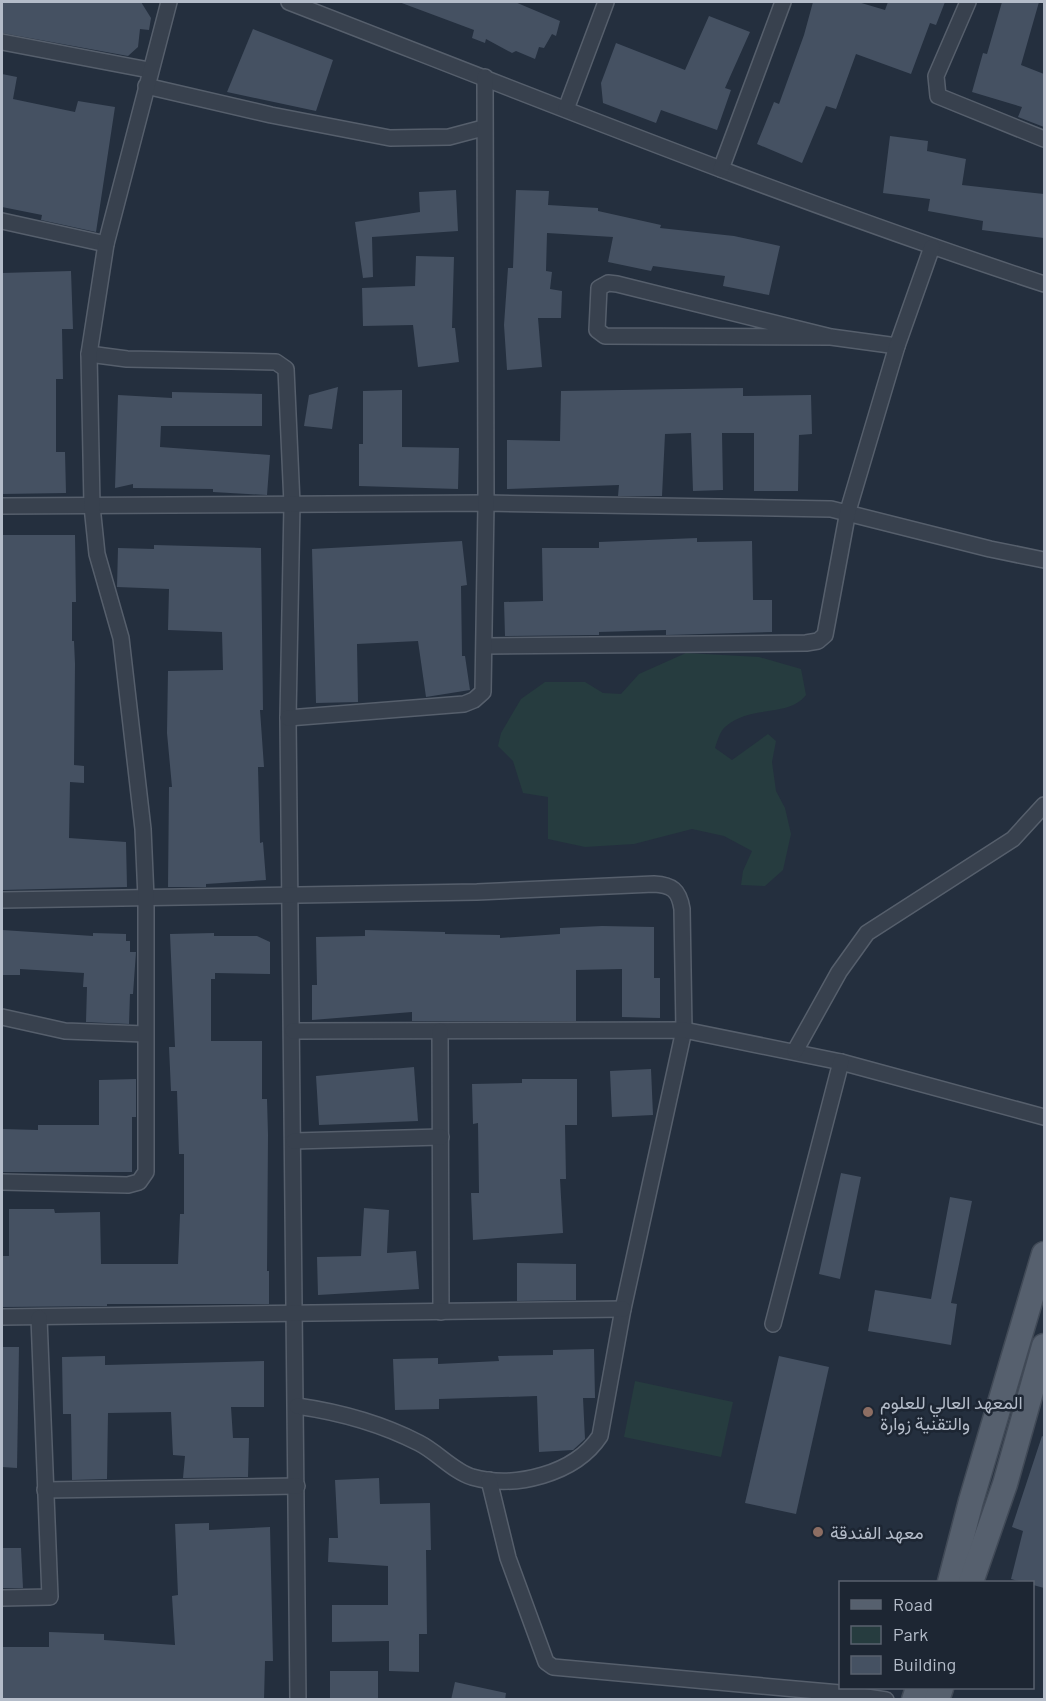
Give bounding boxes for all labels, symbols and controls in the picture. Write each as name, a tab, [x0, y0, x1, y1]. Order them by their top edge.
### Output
place label: المعهد العالي للعلوم والتقنية زوارة	[880, 1391, 1023, 1435]
marker: المعهد العالي للعلوم والتقنية زوارة	[861, 1405, 875, 1419]
place label: معهد الفندقة	[830, 1521, 924, 1544]
marker: معهد الفندقة	[811, 1525, 825, 1539]
legend	[839, 1581, 1034, 1689]
text: Road	[893, 1593, 933, 1615]
text: Park	[893, 1623, 928, 1645]
text: Building	[893, 1653, 956, 1675]

